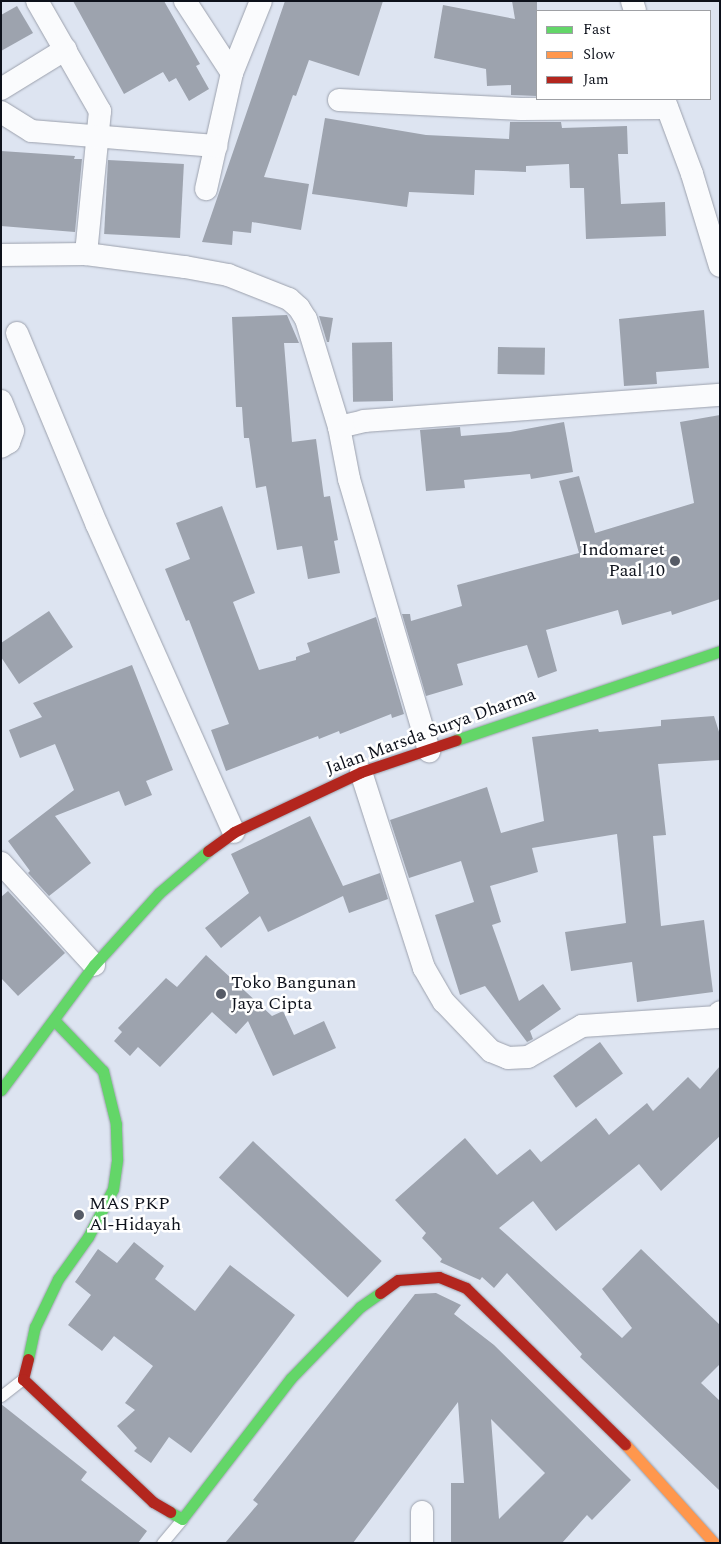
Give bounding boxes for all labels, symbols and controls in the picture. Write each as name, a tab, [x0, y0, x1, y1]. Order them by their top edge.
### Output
legend	[536, 10, 711, 100]
text: Fast	[583, 18, 611, 41]
text: Slow	[583, 43, 615, 66]
text: Jam	[583, 68, 609, 91]
place label: Indomaret Paal 10	[581, 540, 665, 582]
marker: Indomaret Paal 10	[669, 555, 681, 567]
street label: Jalan Marsda Surya Dharma	[323, 684, 539, 780]
place label: Toko Bangunan Jaya Cipta	[231, 973, 356, 1016]
marker: Toko Bangunan Jaya Cipta	[215, 988, 227, 1000]
place label: MAS PKP Al-Hidayah	[89, 1194, 181, 1236]
marker: MAS PKP Al-Hidayah	[73, 1209, 85, 1221]

